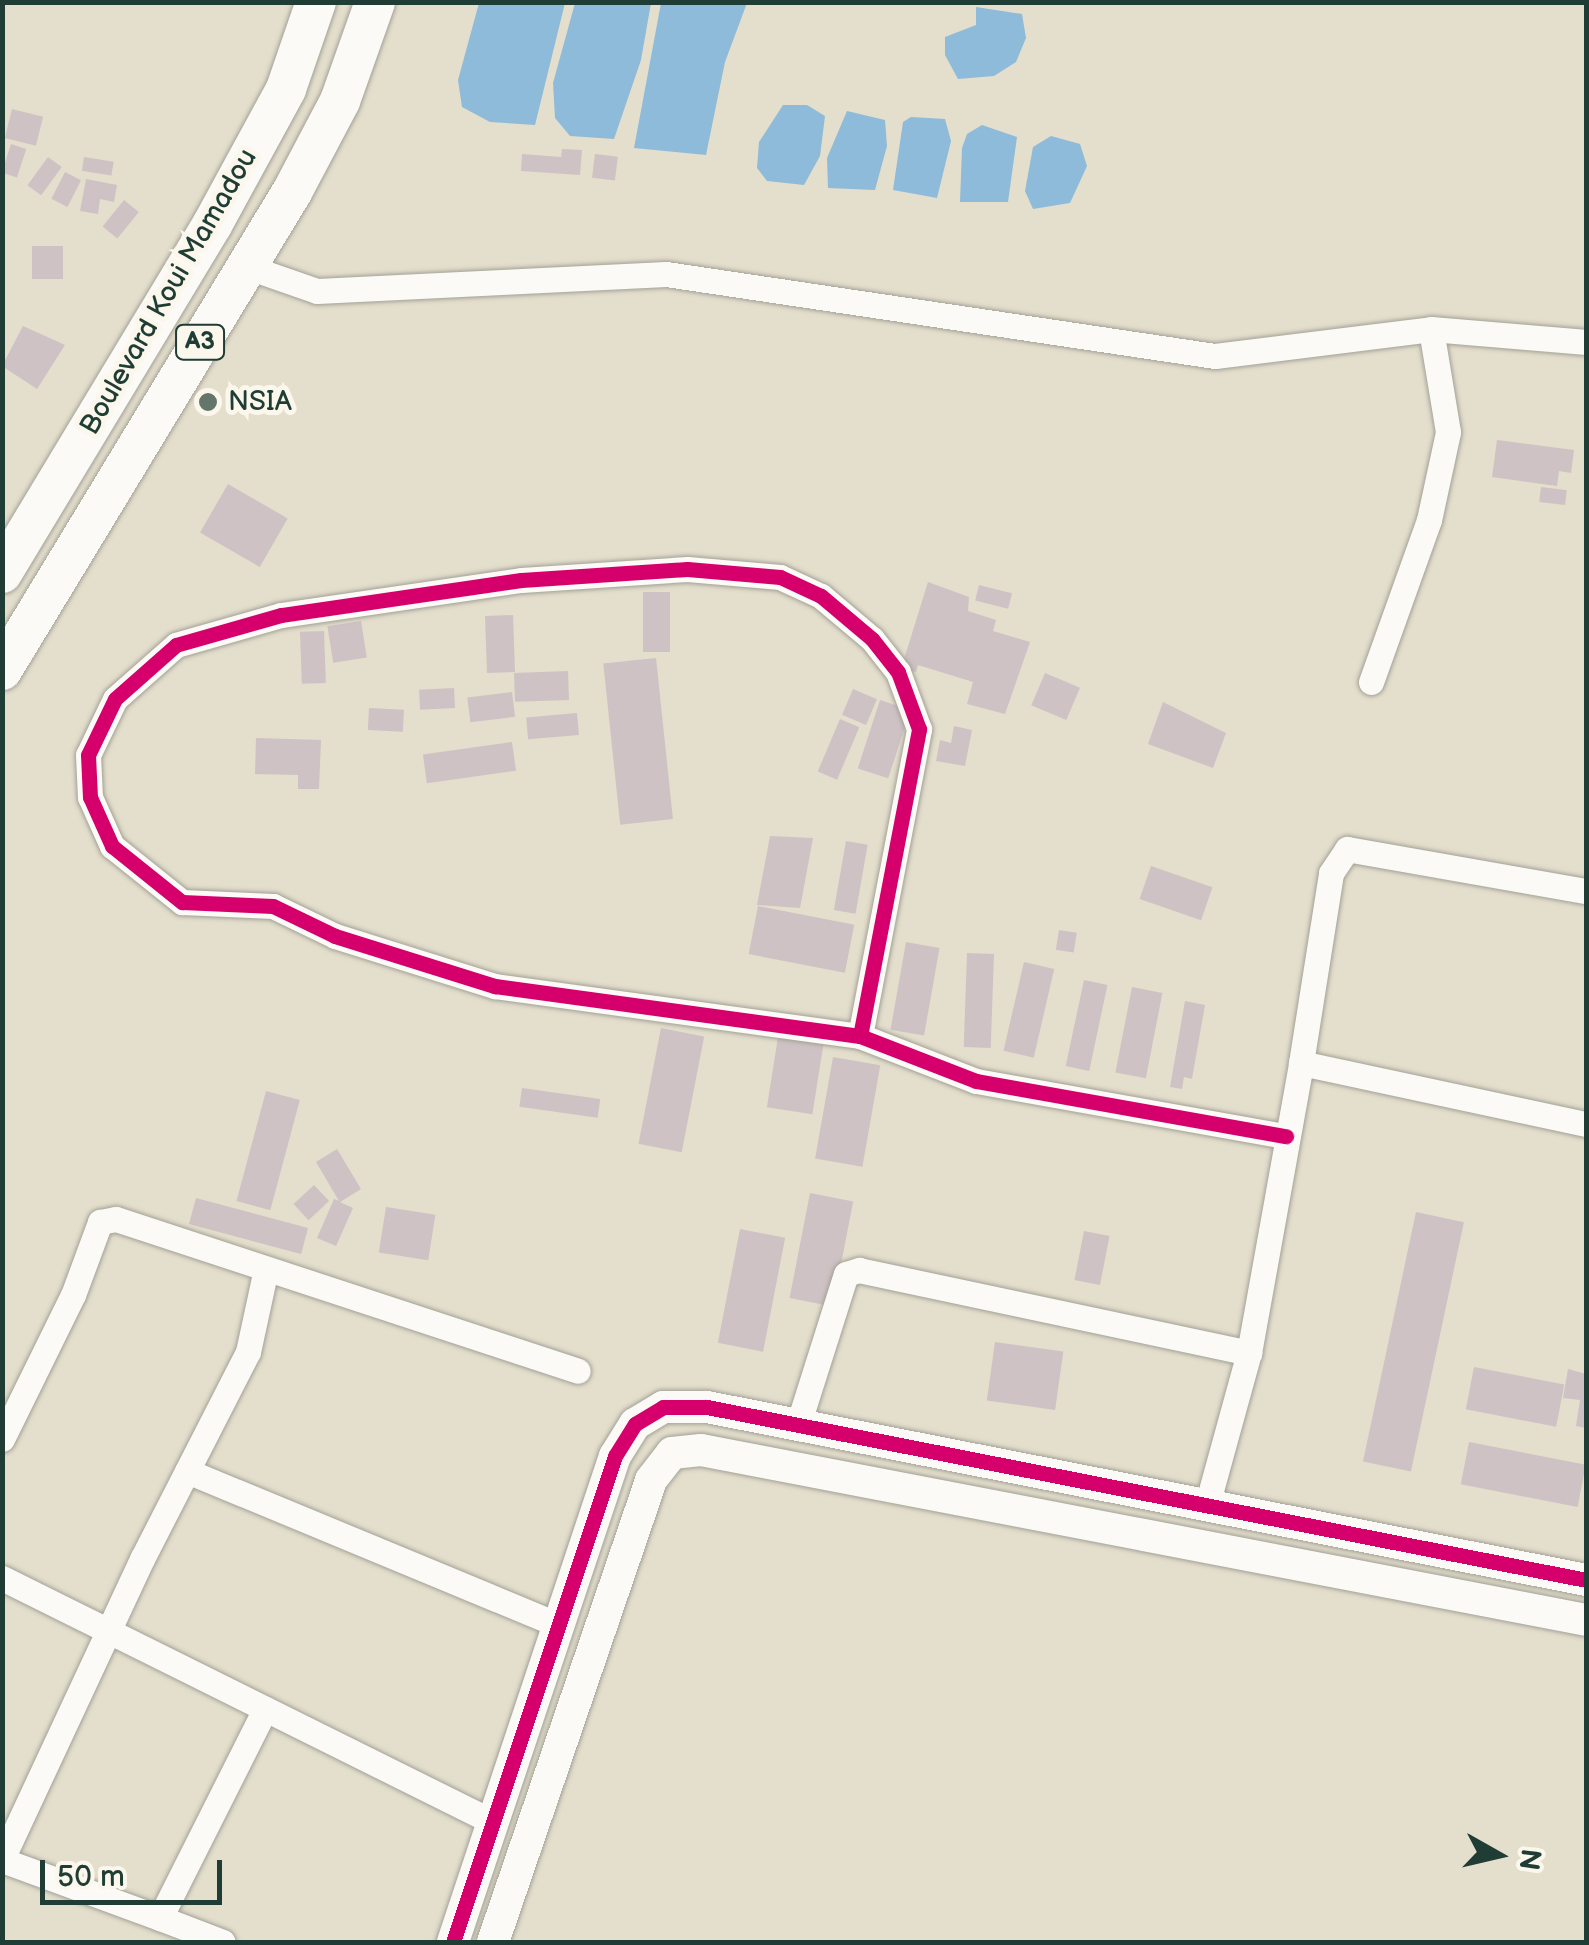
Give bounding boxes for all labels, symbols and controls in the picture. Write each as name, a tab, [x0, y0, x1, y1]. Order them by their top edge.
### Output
street label: Boulevard Koui Mamadou	[73, 143, 265, 441]
road number: A3	[175, 322, 225, 362]
place label: NSIA	[228, 385, 292, 419]
marker: NSIA	[197, 391, 219, 413]
north arrow	[1449, 1805, 1549, 1905]
scale bar	[45, 1840, 228, 1902]
text: N	[1511, 1847, 1547, 1872]
text: 50 m	[57, 1859, 125, 1895]

